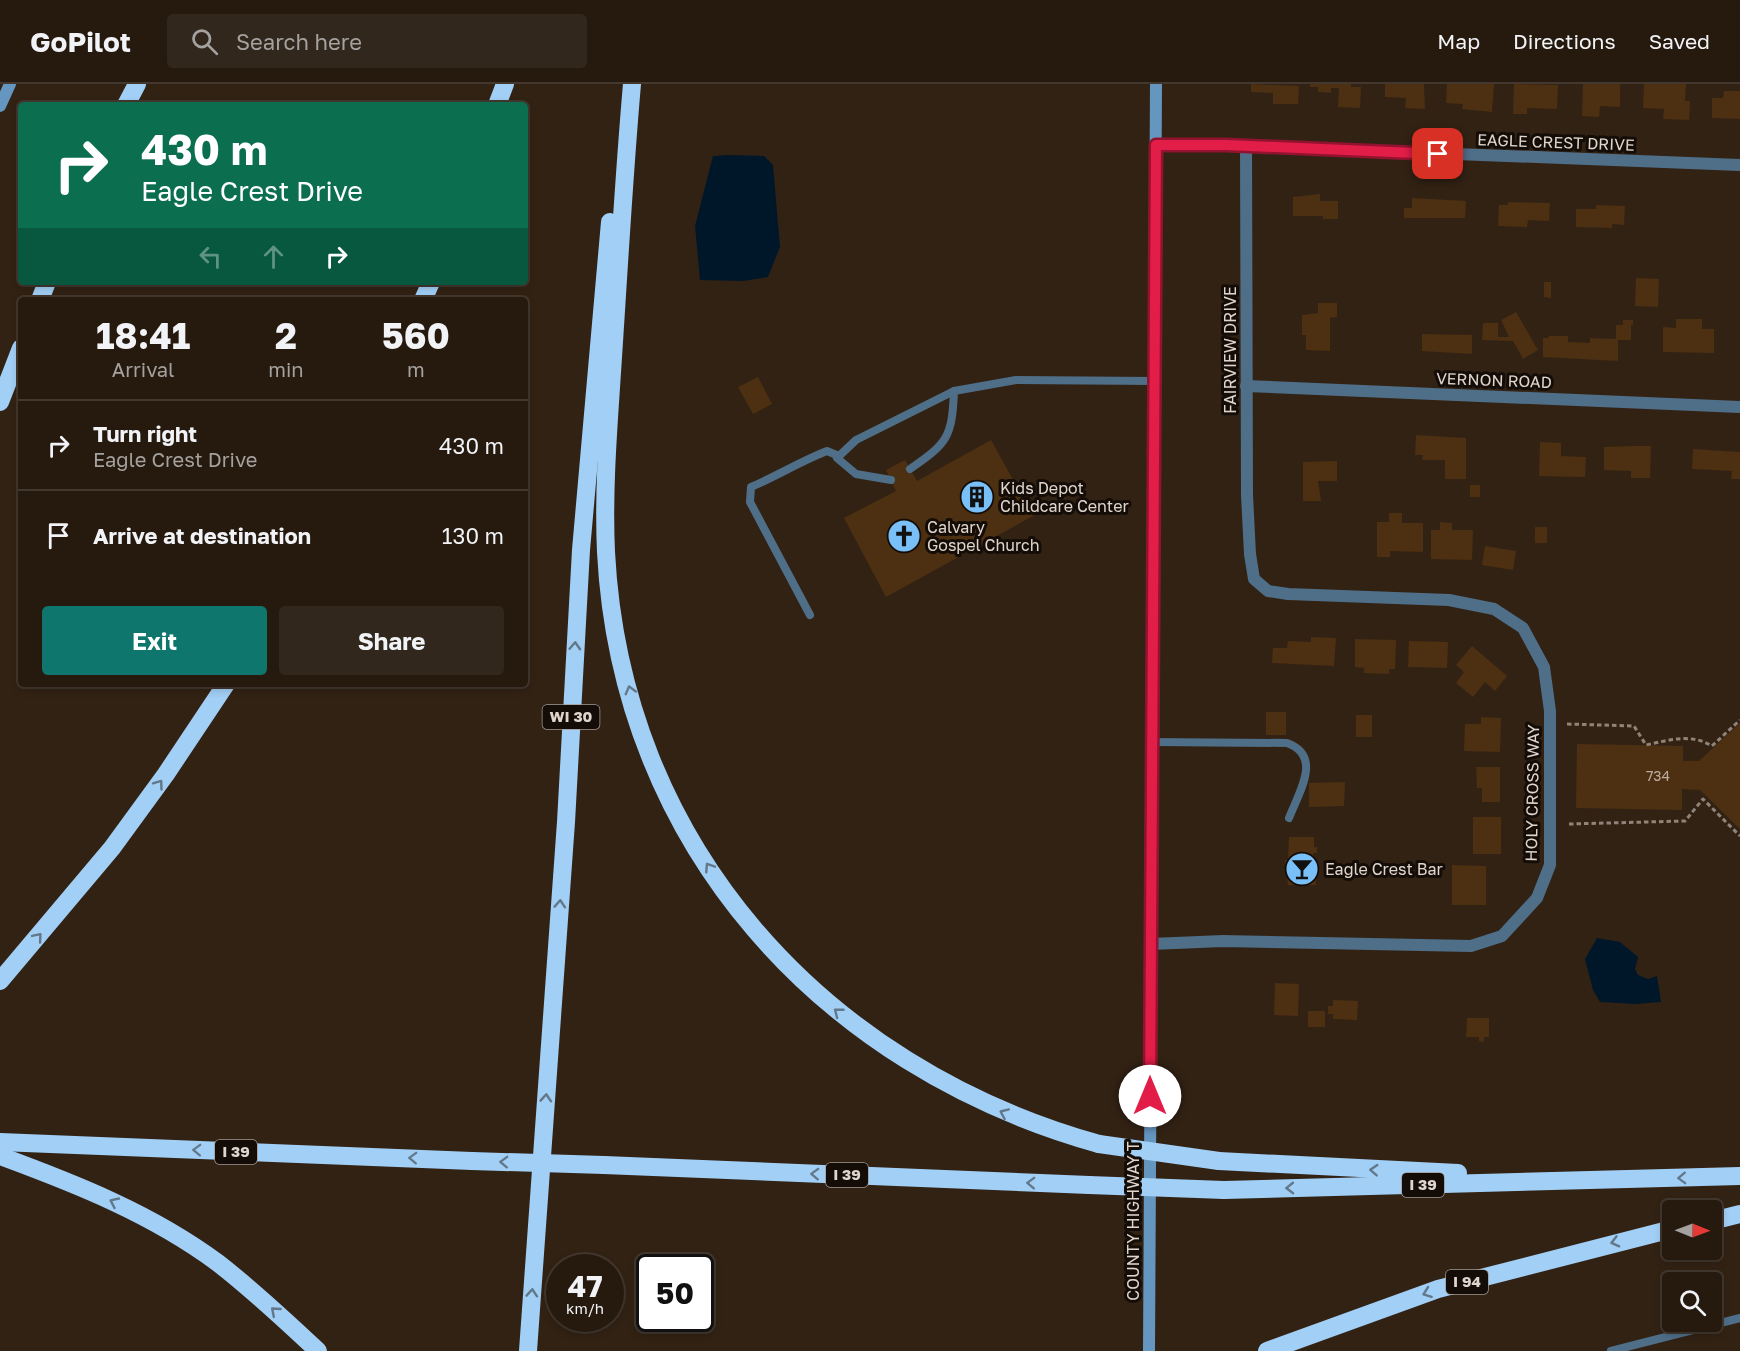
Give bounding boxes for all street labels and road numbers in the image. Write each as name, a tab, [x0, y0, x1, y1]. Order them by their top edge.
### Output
street label: EAGLE CREST DRIVE	[1477, 129, 1635, 155]
street label: FAIRVIEW DRIVE	[1220, 286, 1240, 414]
street label: VERNON ROAD	[1436, 368, 1552, 392]
road number: WI 30	[542, 705, 600, 729]
street label: HOLY CROSS WAY	[1521, 723, 1543, 862]
road number: I 39	[215, 1140, 257, 1164]
street label: COUNTY HIGHWAY T	[1123, 1141, 1143, 1301]
road number: I 39	[826, 1163, 868, 1187]
road number: I 39	[1402, 1173, 1444, 1197]
road number: I 94	[1446, 1270, 1488, 1294]

